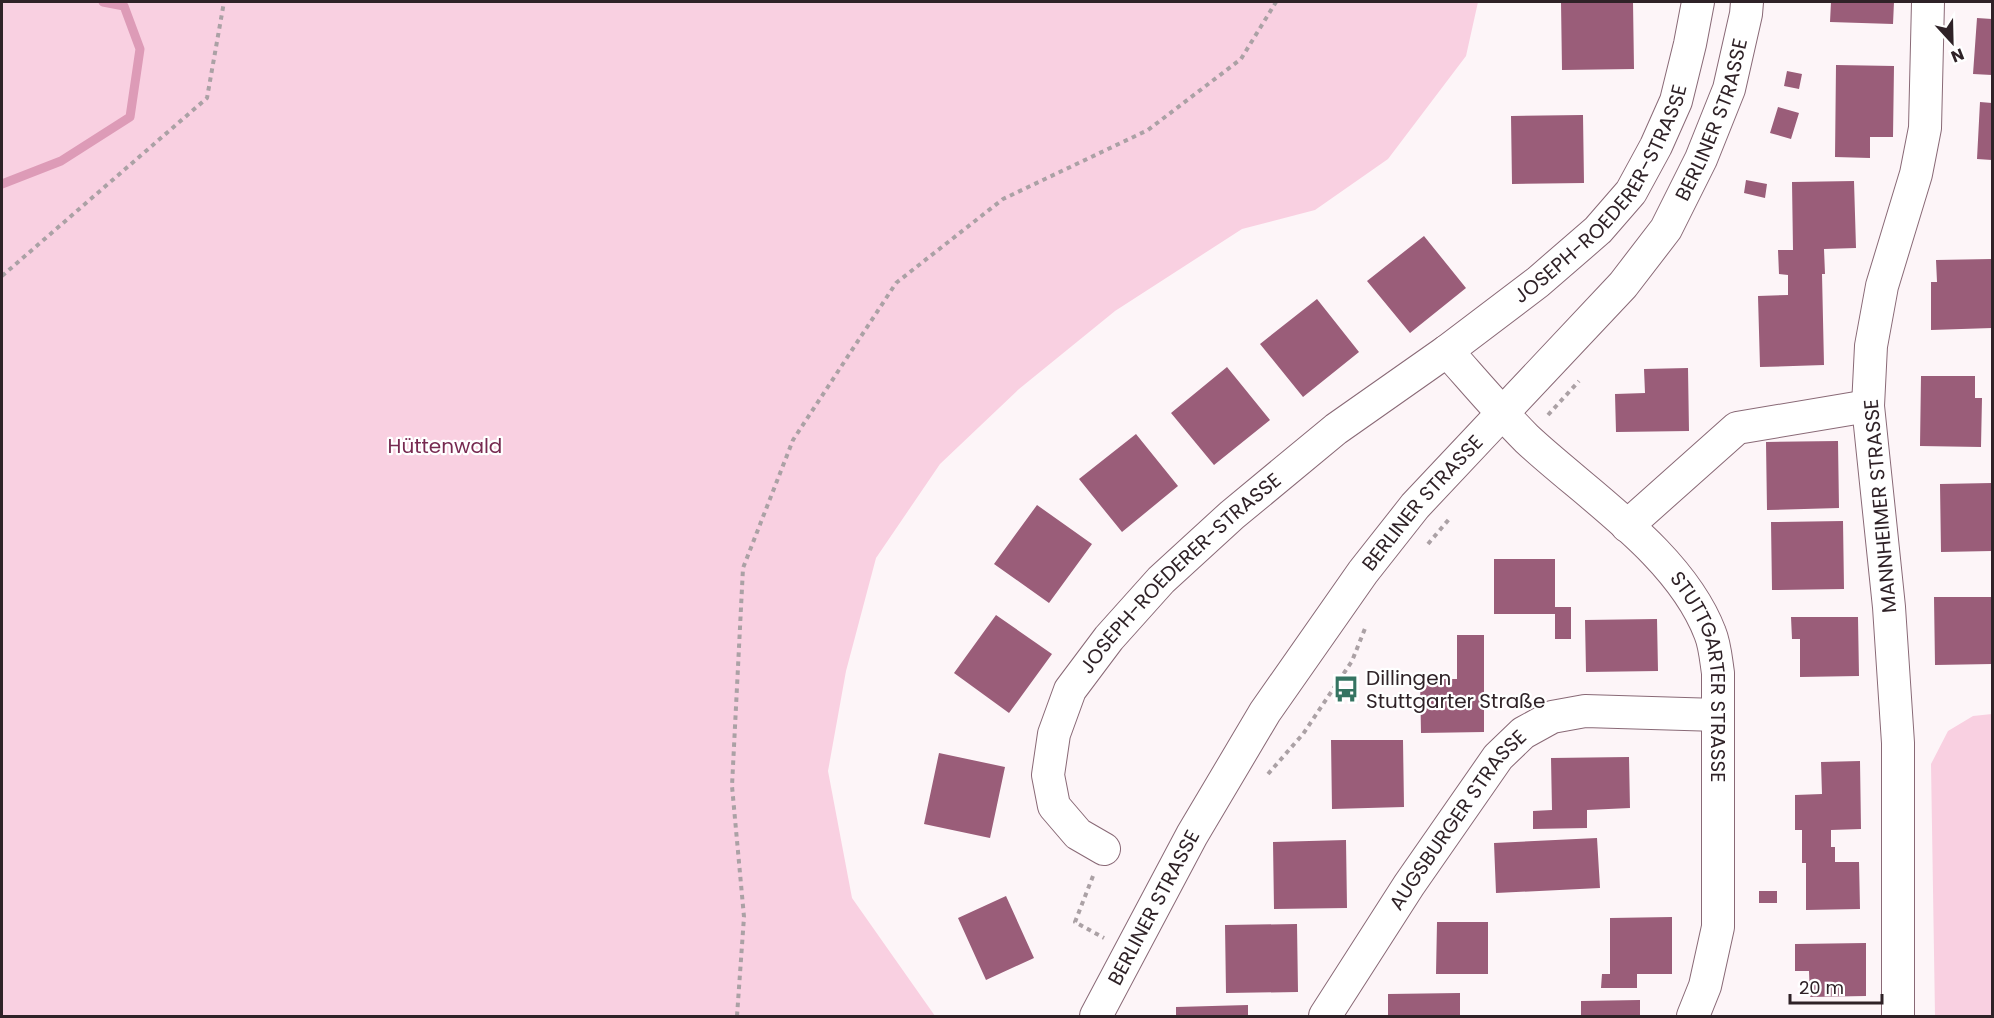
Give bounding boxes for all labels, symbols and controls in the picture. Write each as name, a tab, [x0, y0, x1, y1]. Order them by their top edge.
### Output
north arrow	[1922, 12, 1982, 72]
street label: BERLINER STRASSE	[1668, 36, 1754, 206]
text: N	[1948, 43, 1967, 68]
street label: JOSEPH-ROEDERER-STRASSE	[1508, 82, 1694, 310]
street label: MANNHEIMER STRASSE	[1857, 398, 1903, 614]
street label: BERLINER STRASSE	[1355, 429, 1489, 577]
park label: Hüttenwald	[388, 432, 502, 460]
street label: JOSEPH-ROEDERER-STRASSE	[1073, 466, 1287, 679]
street label: STUTTGARTER STRASSE	[1664, 565, 1732, 783]
place label: Dillingen Stuttgarter Straße	[1366, 664, 1545, 715]
bus stop icon: Dillingen Stuttgarter Straße	[1331, 674, 1361, 704]
street label: AUGSBURGER STRASSE	[1382, 723, 1532, 916]
street label: BERLINER STRASSE	[1101, 825, 1206, 990]
scale bar	[1790, 967, 1882, 1005]
text: 20 m	[1799, 975, 1844, 1000]

